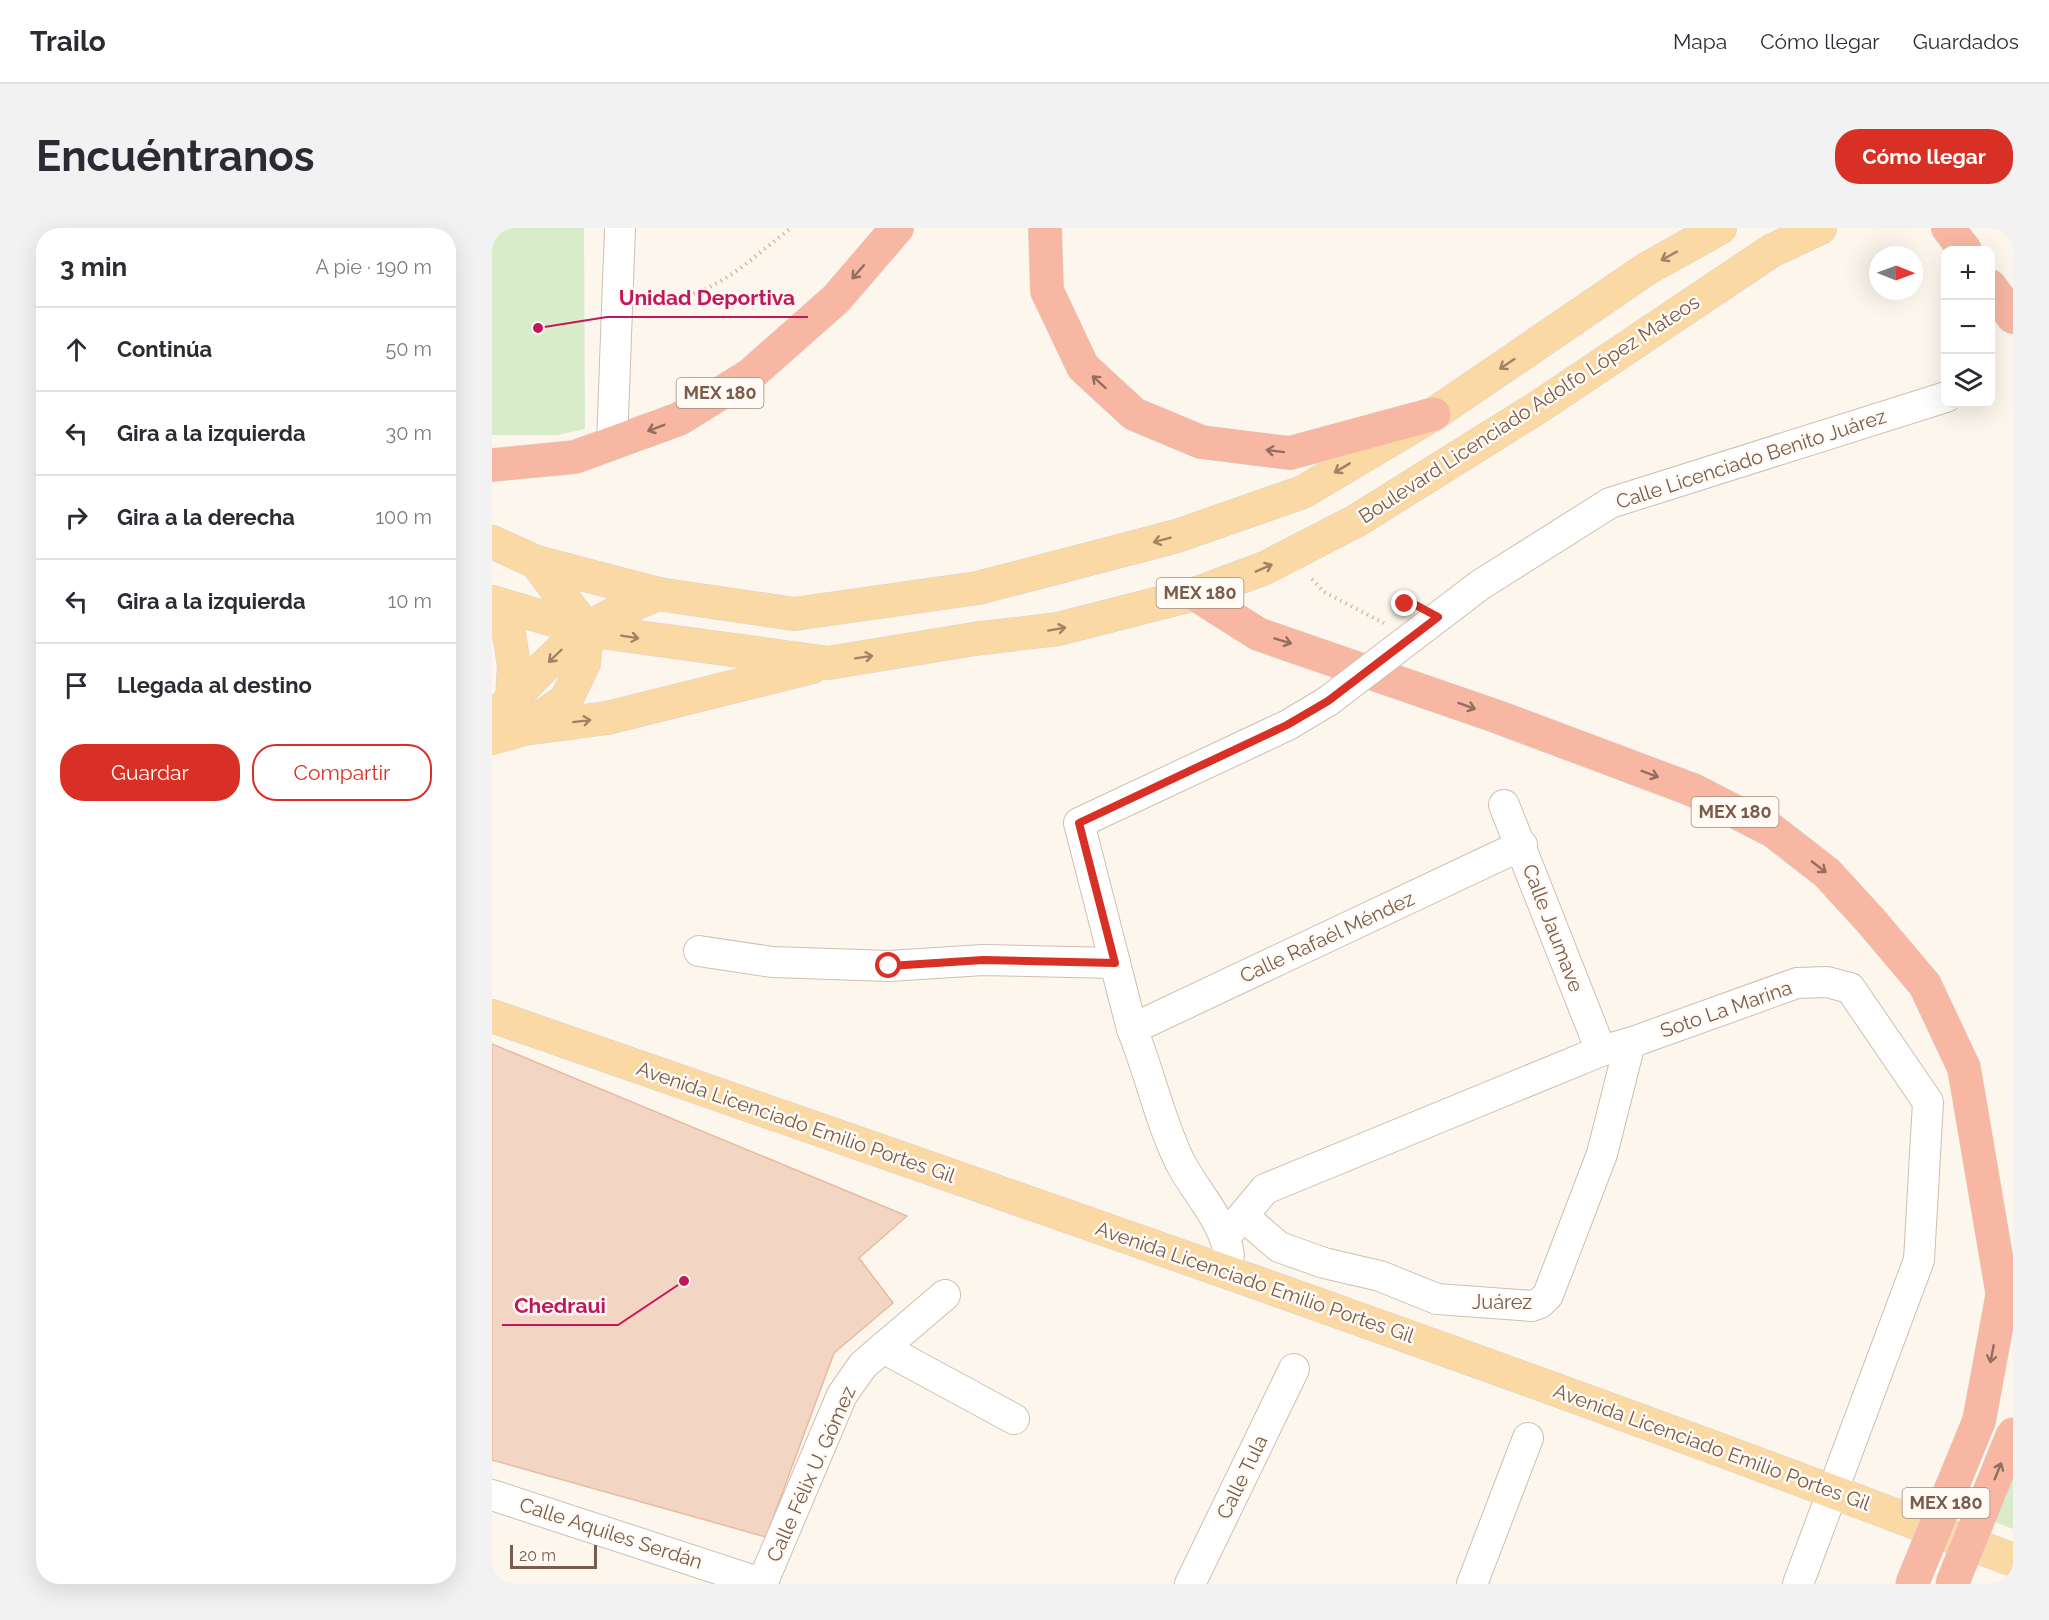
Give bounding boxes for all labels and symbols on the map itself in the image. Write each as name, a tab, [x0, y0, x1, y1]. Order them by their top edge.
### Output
north arrow	[1869, 246, 1923, 300]
one-way arrow	[1661, 250, 1678, 262]
one-way arrow	[852, 264, 865, 280]
callout: Unidad Deportiva	[607, 278, 808, 317]
text: Unidad Deportiva	[619, 285, 795, 310]
street label: Boulevard Licenciado Adolfo López Mateos	[1354, 290, 1704, 528]
one-way arrow	[1499, 358, 1516, 370]
one-way arrow	[1092, 375, 1107, 389]
road number: MEX 180	[676, 378, 764, 408]
street label: Calle Licenciado Benito Juárez	[1613, 404, 1889, 514]
one-way arrow	[647, 423, 665, 434]
one-way arrow	[1266, 445, 1286, 456]
one-way arrow	[1334, 463, 1351, 475]
one-way arrow	[1153, 535, 1172, 546]
one-way arrow	[1255, 561, 1273, 572]
road number: MEX 180	[1156, 578, 1244, 608]
route end	[1391, 590, 1417, 616]
one-way arrow	[1047, 623, 1067, 634]
one-way arrow	[619, 632, 639, 643]
one-way arrow	[1273, 636, 1292, 647]
one-way arrow	[548, 649, 563, 663]
one-way arrow	[854, 652, 874, 663]
one-way arrow	[1457, 701, 1476, 712]
one-way arrow	[572, 715, 591, 726]
one-way arrow	[1640, 769, 1659, 780]
road number: MEX 180	[1692, 797, 1778, 827]
street label: Calle Jaumave	[1518, 861, 1588, 996]
one-way arrow	[1811, 861, 1827, 874]
street label: Calle Rafaél Méndez	[1236, 886, 1418, 988]
route start	[875, 952, 901, 978]
street label: Soto La Marina	[1657, 975, 1795, 1043]
street label: Avenida Licenciado Emilio Portes Gil	[634, 1056, 959, 1188]
street label: Avenida Licenciado Emilio Portes Gil	[1093, 1216, 1418, 1348]
callout: Chedraui	[502, 1286, 618, 1325]
street label: Juárez	[1472, 1290, 1532, 1314]
text: Chedraui	[514, 1293, 606, 1318]
one-way arrow	[1986, 1344, 1997, 1364]
street label: Avenida Licenciado Emilio Portes Gil	[1550, 1378, 1874, 1516]
street label: Calle Félix U. Gómez	[761, 1382, 861, 1566]
street label: Calle Tula	[1211, 1431, 1273, 1523]
one-way arrow	[1993, 1463, 2004, 1481]
road number: MEX 180	[1902, 1488, 1990, 1518]
street label: Calle Aquiles Serdán	[516, 1492, 706, 1574]
scale bar	[510, 1542, 597, 1570]

